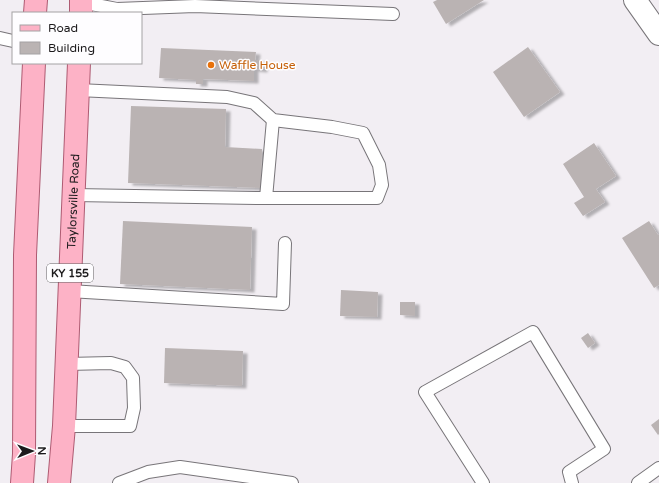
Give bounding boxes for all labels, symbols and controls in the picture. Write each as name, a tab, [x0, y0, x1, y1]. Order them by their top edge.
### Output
legend	[12, 12, 142, 64]
text: Road	[48, 21, 78, 35]
text: Building	[48, 41, 95, 55]
place label: Waffle House	[219, 58, 296, 72]
marker: Waffle House	[206, 60, 216, 70]
street label: Taylorsville Road	[64, 153, 82, 249]
road number: KY 155	[47, 264, 93, 282]
north arrow	[12, 431, 52, 471]
text: N	[35, 446, 48, 455]

